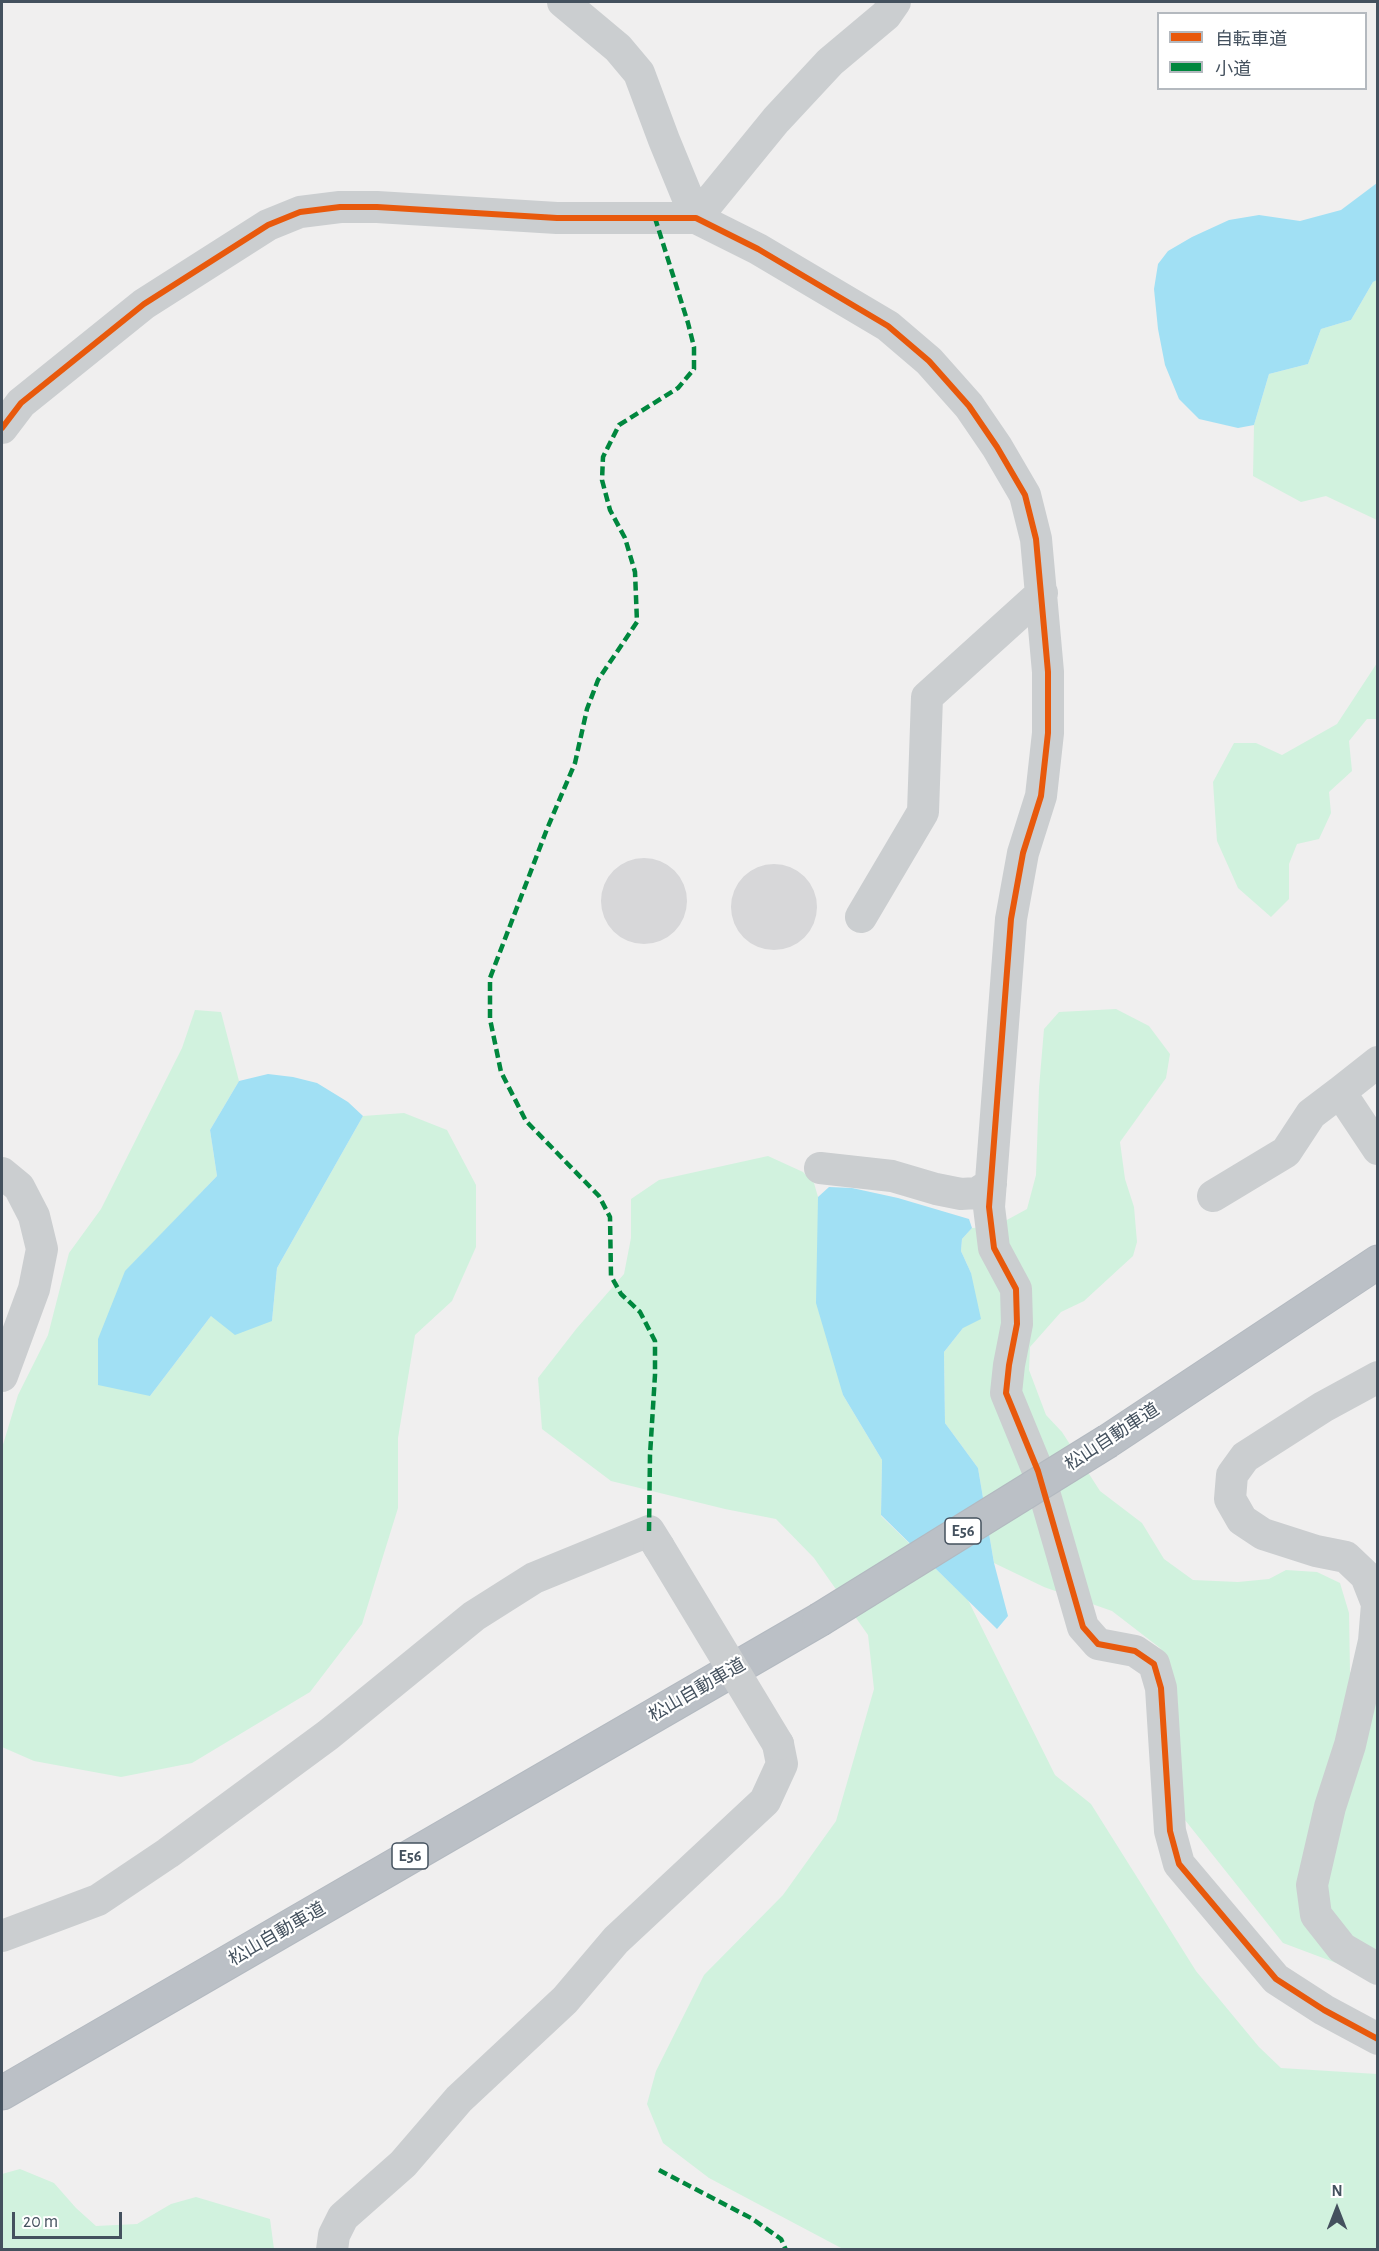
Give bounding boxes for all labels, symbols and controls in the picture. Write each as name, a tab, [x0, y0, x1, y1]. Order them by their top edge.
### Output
legend	[1157, 12, 1367, 90]
text: 自転車道	[1215, 31, 1287, 49]
text: 小道	[1215, 61, 1251, 79]
street label: 松山自動車道	[1061, 1399, 1163, 1475]
road number: E56	[945, 1518, 981, 1544]
street label: 松山自動車道	[645, 1654, 749, 1726]
road number: E56	[392, 1843, 428, 1869]
street label: 松山自動車道	[225, 1898, 329, 1970]
north arrow	[1307, 2179, 1367, 2239]
text: N	[1331, 2183, 1343, 2199]
scale bar	[15, 2200, 124, 2238]
text: 20 m	[23, 2213, 58, 2231]

